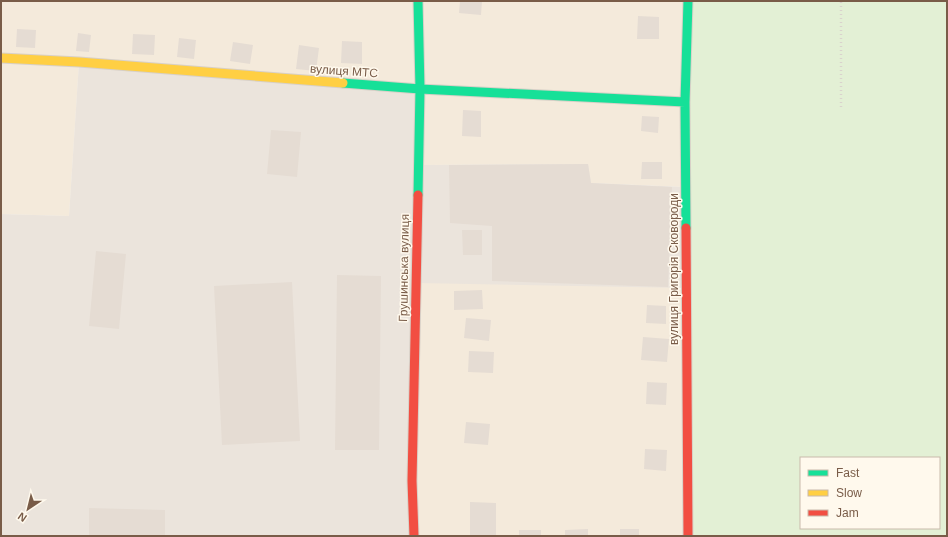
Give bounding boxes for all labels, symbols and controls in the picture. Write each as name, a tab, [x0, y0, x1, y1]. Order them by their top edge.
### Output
street label: вулиця МТС	[309, 62, 379, 80]
street label: вулиця Григорія Сковороди	[667, 193, 681, 345]
street label: Грушинська вулиця	[396, 214, 412, 322]
legend	[800, 457, 940, 529]
text: Fast	[836, 466, 860, 480]
text: Slow	[836, 486, 862, 500]
north arrow	[8, 489, 48, 529]
text: Jam	[836, 506, 859, 520]
text: N	[16, 510, 29, 524]

